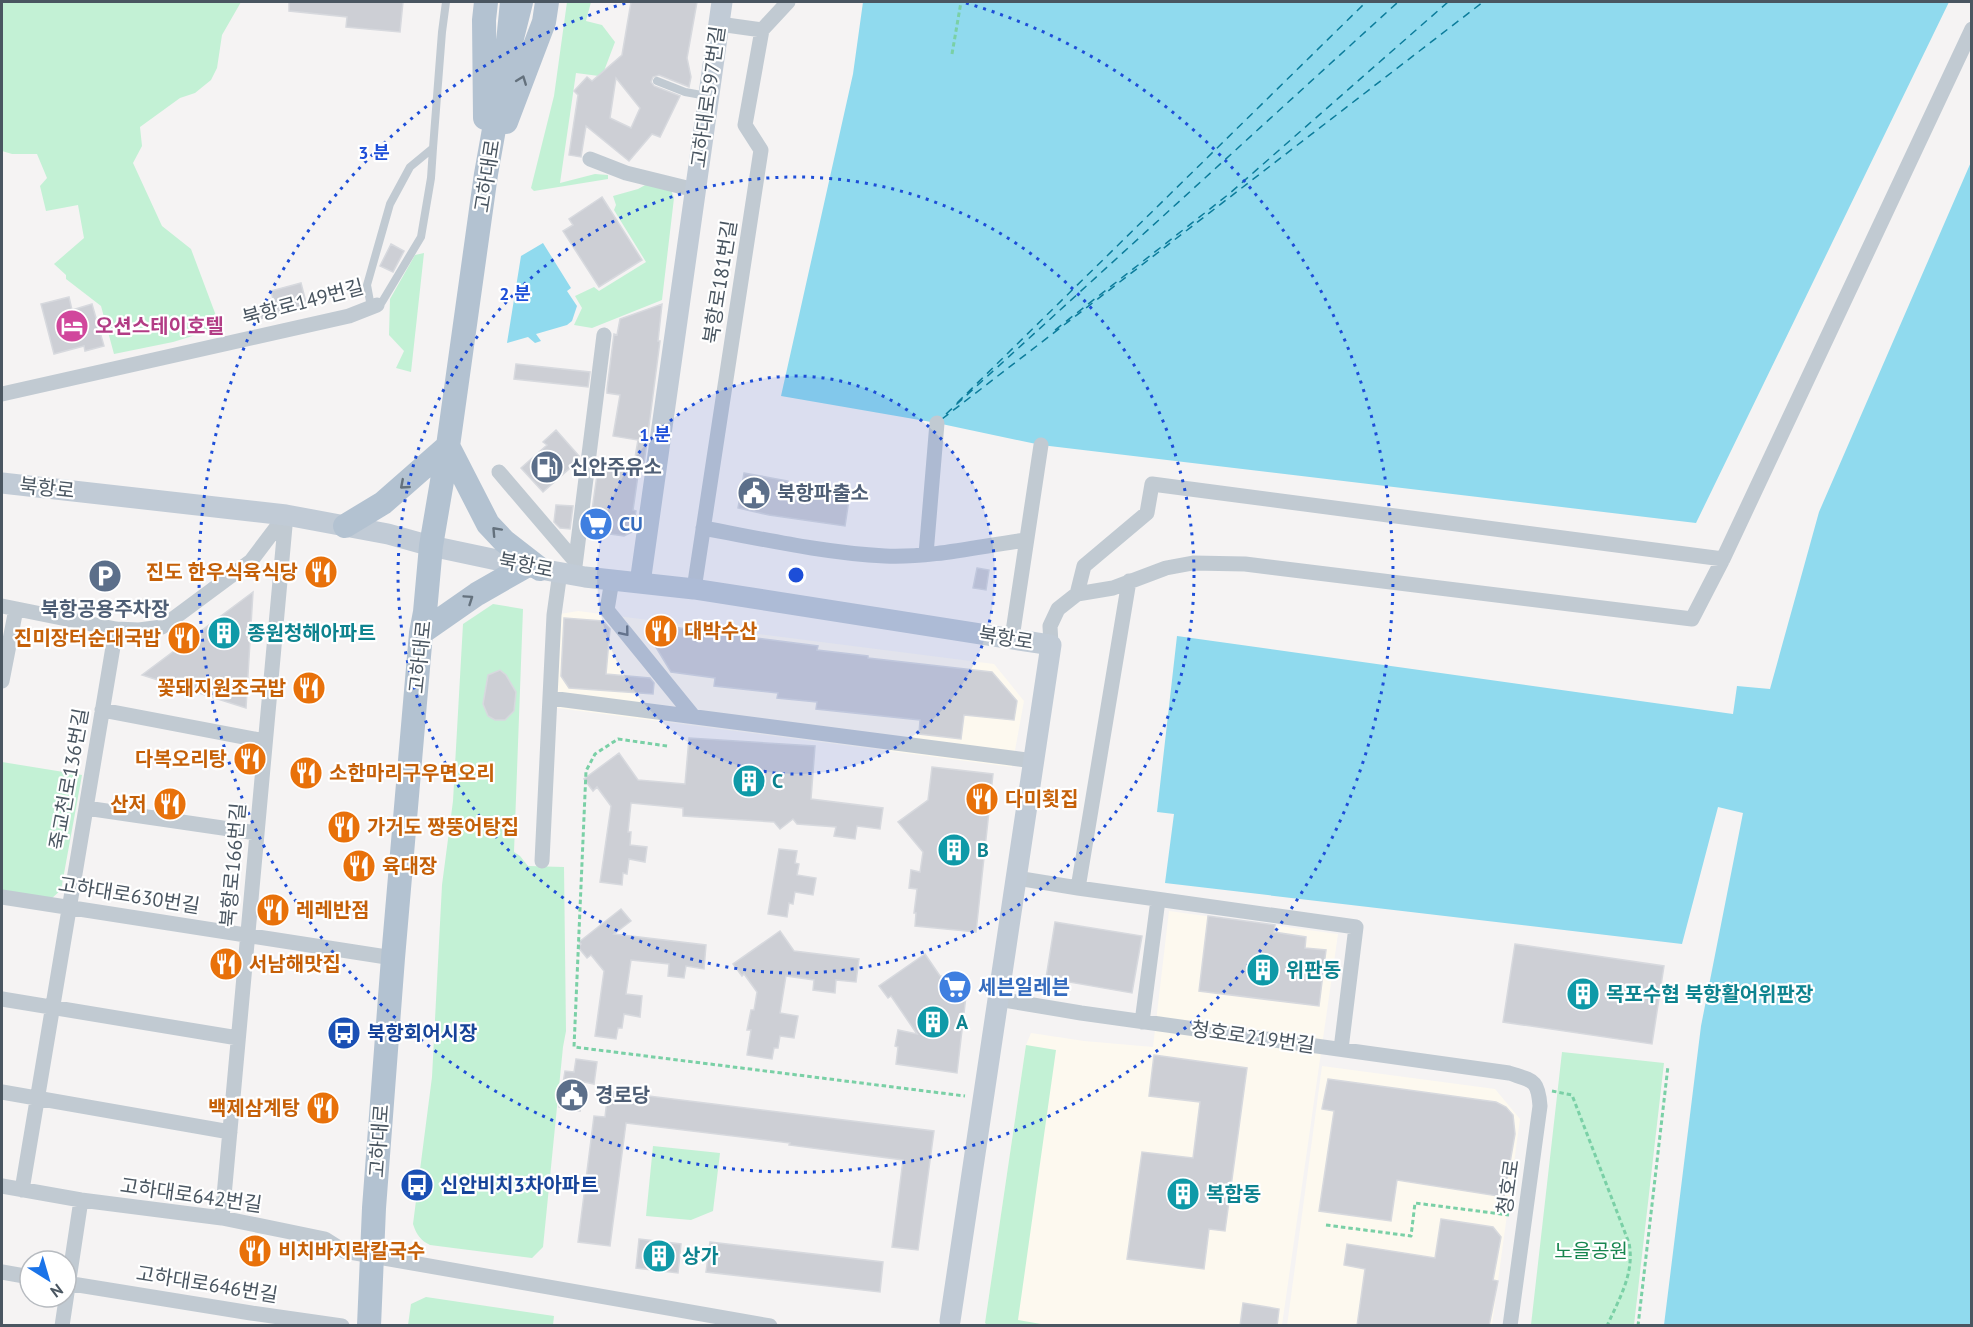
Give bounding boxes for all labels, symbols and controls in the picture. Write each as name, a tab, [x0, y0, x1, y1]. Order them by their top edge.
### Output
street label: 고하대로597번길	[685, 24, 731, 170]
one-way arrow	[515, 76, 527, 87]
street label: 고하대로	[468, 138, 506, 214]
text: 3 분	[358, 141, 390, 164]
street label: 북항로181번길	[697, 218, 743, 346]
street label: 북항로149번길	[239, 273, 367, 331]
text: 2 분	[499, 282, 531, 305]
hotel icon: 오션스테이호텔	[54, 308, 90, 344]
place label: 오션스테이호텔	[95, 313, 224, 339]
text: 1 분	[639, 423, 671, 446]
fuel station icon: 신안주유소	[529, 449, 565, 485]
place label: 신안주유소	[570, 454, 662, 480]
street label: 북항로	[18, 472, 76, 504]
public building icon: 북항파출소	[736, 475, 772, 511]
one-way arrow	[400, 478, 411, 489]
place label: 북항파출소	[777, 480, 869, 506]
supermarket icon: CU	[578, 506, 614, 542]
place label: CU	[619, 511, 643, 537]
one-way arrow	[492, 528, 503, 539]
street label: 북항로	[496, 547, 556, 583]
restaurant icon: 진도 한우식육식당	[303, 554, 339, 590]
parking icon: 북항공용주차장	[87, 558, 123, 594]
place label: 진도 한우식육식당	[146, 559, 298, 585]
centre of rings	[786, 565, 806, 585]
one-way arrow	[462, 595, 473, 606]
place label: 북항공용주차장	[41, 596, 169, 622]
restaurant icon: 대박수산	[643, 613, 679, 649]
building icon: 종원청해아파트	[206, 615, 242, 651]
place label: 대박수산	[684, 618, 758, 644]
street label: 고하대로	[403, 619, 437, 695]
restaurant icon: 진미장터순대국밥	[166, 620, 202, 656]
place label: 종원청해아파트	[247, 620, 376, 646]
street label: 북항로	[977, 621, 1035, 655]
place label: 진미장터순대국밥	[14, 625, 162, 651]
one-way arrow	[617, 625, 628, 636]
restaurant icon: 꽃돼지원조국밥	[291, 670, 327, 706]
place label: 꽃돼지원조국밥	[157, 675, 287, 701]
street label: 죽교천로136번길	[44, 706, 94, 852]
restaurant icon: 다복오리탕	[232, 741, 268, 777]
place label: 다복오리탕	[135, 746, 227, 772]
restaurant icon: 소한마리구우면오리	[288, 755, 324, 791]
place label: 소한마리구우면오리	[329, 760, 495, 786]
building icon: C	[731, 763, 767, 799]
place label: C	[772, 768, 783, 794]
restaurant icon: 다미횟집	[964, 781, 1000, 817]
restaurant icon: 산저	[152, 786, 188, 822]
place label: 다미횟집	[1005, 786, 1079, 812]
place label: 산저	[110, 791, 147, 817]
street label: 북항로166번길	[215, 802, 251, 928]
restaurant icon: 가거도 짱뚱어탕집	[326, 809, 362, 845]
place label: 가거도 짱뚱어탕집	[367, 814, 519, 840]
building icon: B	[936, 832, 972, 868]
place label: B	[977, 837, 989, 863]
restaurant icon: 육대장	[341, 848, 377, 884]
place label: 육대장	[382, 853, 437, 879]
street label: 고하대로630번길	[56, 871, 202, 919]
restaurant icon: 레레반점	[255, 892, 291, 928]
place label: 레레반점	[296, 897, 370, 923]
restaurant icon: 서남해맛집	[208, 946, 244, 982]
place label: 서남해맛집	[249, 951, 341, 977]
building icon: 위판동	[1245, 952, 1281, 988]
place label: 위판동	[1286, 957, 1341, 983]
supermarket icon: 세븐일레븐	[937, 969, 973, 1005]
place label: 세븐일레븐	[978, 974, 1070, 1000]
building icon: 목포수협 북항활어위판장	[1565, 976, 1601, 1012]
place label: 목포수협 북항활어위판장	[1606, 981, 1813, 1007]
building icon: A	[915, 1004, 951, 1040]
place label: A	[956, 1009, 969, 1035]
bus stop icon: 북항회어시장	[326, 1015, 362, 1051]
street label: 청호로219번길	[1189, 1015, 1317, 1059]
place label: 북항회어시장	[367, 1020, 477, 1046]
public building icon: 경로당	[554, 1077, 590, 1113]
place label: 경로당	[595, 1082, 650, 1108]
restaurant icon: 백제삼계탕	[305, 1090, 341, 1126]
place label: 백제삼계탕	[208, 1095, 300, 1121]
street label: 고하대로	[363, 1103, 395, 1179]
street label: 청호로	[1491, 1158, 1525, 1216]
bus stop icon: 신안비치3차아파트	[399, 1167, 435, 1203]
street label: 고하대로642번길	[118, 1172, 264, 1218]
place label: 신안비치3차아파트	[440, 1172, 599, 1198]
building icon: 복합동	[1165, 1176, 1201, 1212]
place label: 복합동	[1206, 1181, 1261, 1207]
restaurant icon: 비치바지락칼국수	[237, 1233, 273, 1269]
place label: 비치바지락칼국수	[278, 1238, 425, 1264]
building icon: 상가	[641, 1238, 677, 1274]
park label: 노을공원	[1554, 1238, 1628, 1264]
place label: 상가	[682, 1243, 719, 1269]
north arrow	[18, 1249, 78, 1309]
street label: 고하대로646번길	[134, 1260, 280, 1308]
text: N	[47, 1280, 67, 1302]

